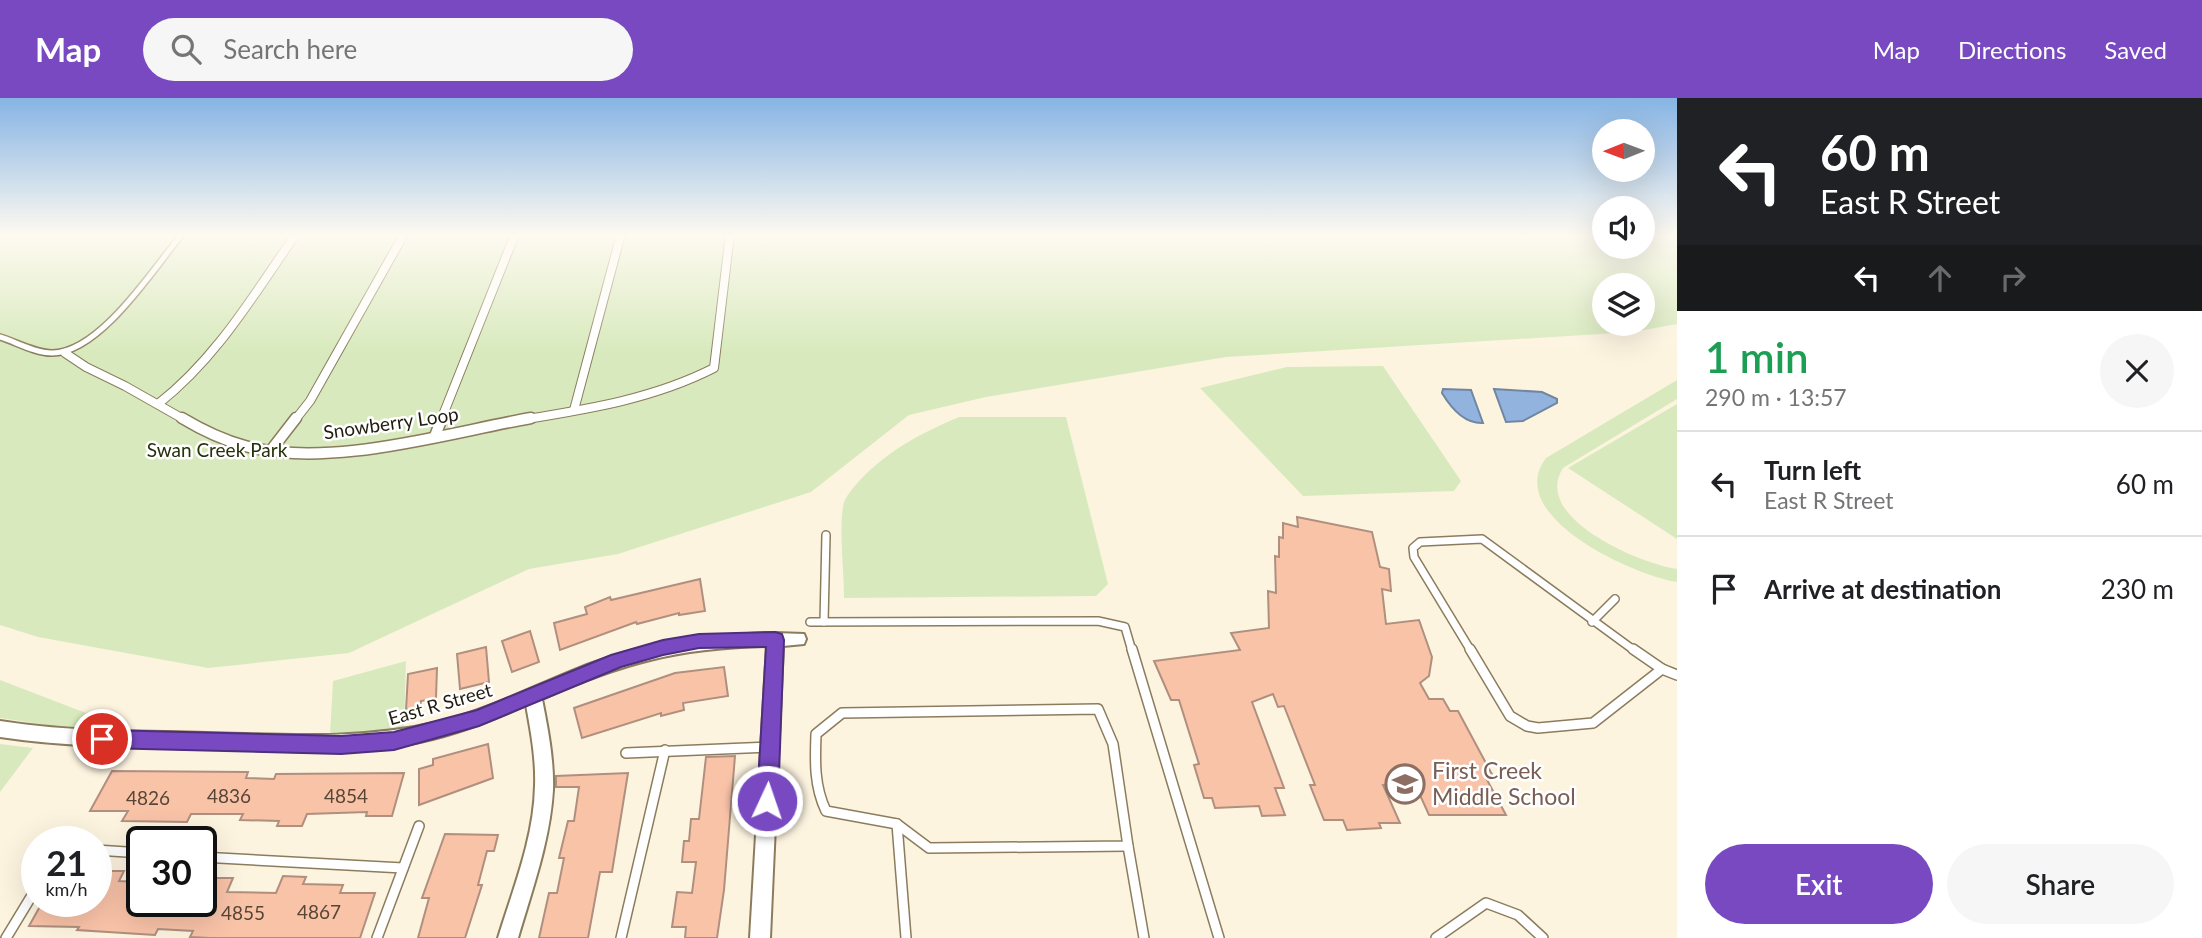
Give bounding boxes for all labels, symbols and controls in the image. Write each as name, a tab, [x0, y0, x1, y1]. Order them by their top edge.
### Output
search box	[143, 18, 633, 81]
text: Map	[35, 29, 101, 69]
icon: search	[167, 30, 205, 68]
text: Search here	[223, 33, 357, 65]
text: Map	[1873, 35, 1920, 64]
text: Directions	[1958, 35, 2066, 64]
text: Saved	[2104, 35, 2167, 64]
north arrow	[1592, 119, 1656, 182]
map controls	[1592, 119, 1655, 336]
text: 60 m	[1820, 123, 1930, 181]
icon: left	[1705, 126, 1796, 217]
text: East R Street	[1820, 182, 2000, 221]
button: sound	[1592, 196, 1655, 259]
icon: left	[1848, 259, 1886, 297]
icon: ahead	[1921, 259, 1959, 297]
icon: right	[1994, 259, 2032, 297]
button: layers	[1592, 273, 1655, 336]
text: 1 min	[1705, 332, 1809, 382]
button: close	[2100, 334, 2174, 408]
text: 290 m · 13:57	[1705, 383, 1847, 411]
street label: Snowberry Loop	[322, 402, 460, 443]
park label: Swan Creek Park	[147, 438, 288, 461]
text: Turn left	[1764, 454, 1861, 486]
icon: left	[1705, 465, 1743, 503]
text: 60 m	[2116, 468, 2174, 500]
text: East R Street	[1764, 486, 1894, 514]
icon: arrive	[1705, 570, 1743, 608]
text: Arrive at destination	[1764, 573, 2001, 605]
text: 230 m	[2101, 573, 2174, 605]
street label: East R Street	[385, 678, 495, 729]
pin	[72, 709, 132, 769]
icon: arrive	[83, 720, 121, 758]
place label: First Creek Middle School	[1432, 756, 1576, 810]
school or university icon: First Creek Middle School	[1384, 763, 1426, 805]
position arrow	[730, 764, 804, 838]
house number: 4836	[207, 784, 251, 807]
house number: 4854	[324, 784, 368, 807]
house number: 4826	[126, 786, 170, 809]
speed limit sign: 30	[126, 826, 217, 917]
text: 21	[46, 841, 87, 883]
button: Exit	[1705, 844, 1933, 924]
button: Share	[1947, 844, 2174, 924]
text: km/h	[45, 878, 88, 900]
house number: 4867	[297, 900, 341, 923]
house number: 4855	[221, 901, 265, 924]

